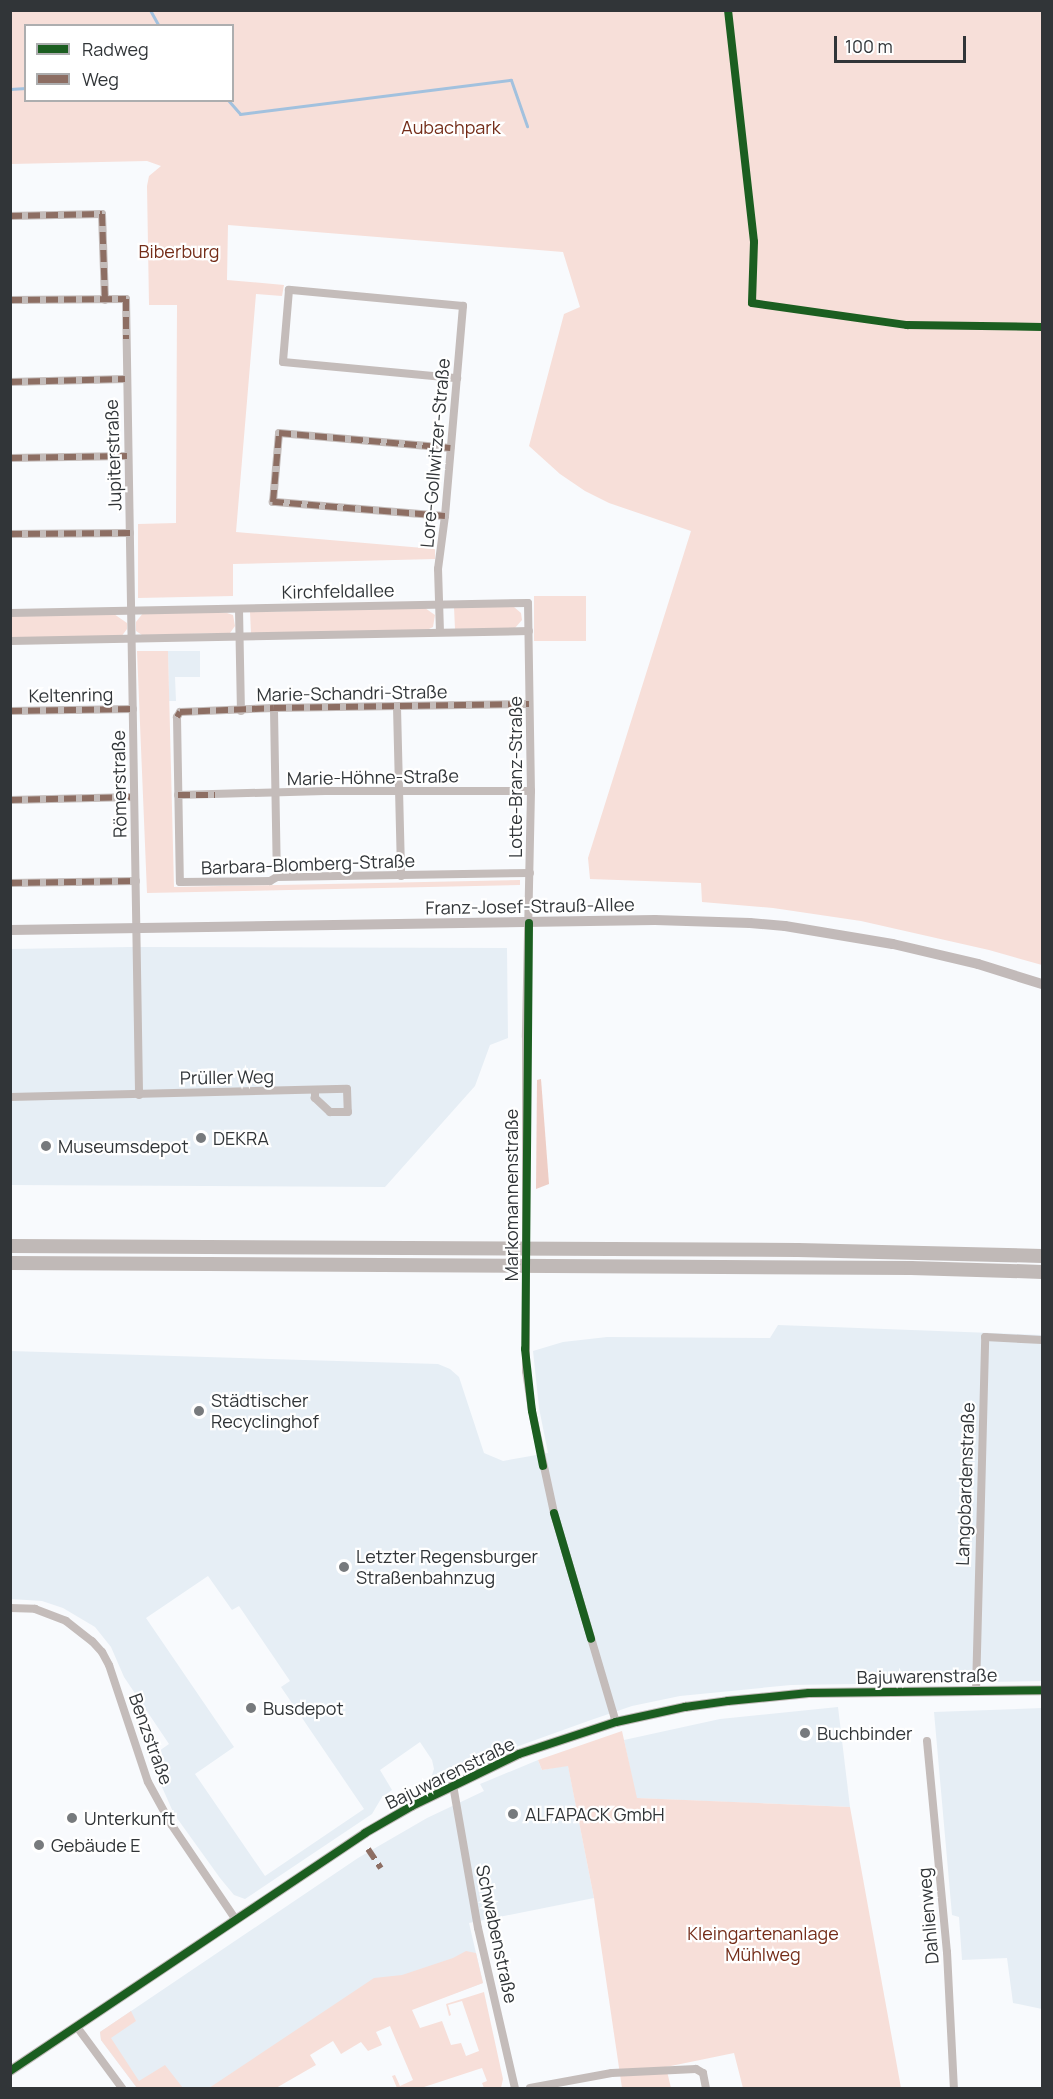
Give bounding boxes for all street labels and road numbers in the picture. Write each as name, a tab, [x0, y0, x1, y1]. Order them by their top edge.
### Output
street label: Lore-Gollwitzer-Straße	[416, 357, 454, 549]
street label: Jupiterstraße	[100, 399, 126, 511]
street label: Kirchfeldallee	[281, 579, 395, 603]
street label: Marie-Schandri-Straße	[256, 681, 448, 705]
street label: Keltenring	[29, 683, 113, 707]
street label: Lotte-Branz-Straße	[504, 696, 526, 858]
street label: Römerstraße	[107, 730, 131, 838]
street label: Marie-Höhne-Straße	[287, 765, 459, 789]
street label: Barbara-Blomberg-Straße	[201, 849, 415, 879]
street label: Franz-Josef-Strauß-Allee	[425, 893, 635, 919]
street label: Prüller Weg	[180, 1065, 274, 1089]
street label: Markomannenstraße	[500, 1109, 522, 1281]
street label: Langobardenstraße	[951, 1402, 979, 1566]
street label: Bajuwarenstraße	[856, 1664, 998, 1688]
street label: Benzstraße	[125, 1690, 177, 1788]
street label: Bajuwarenstraße	[382, 1732, 518, 1814]
street label: Schwabenstraße	[472, 1863, 522, 2005]
street label: Dahlienweg	[913, 1867, 943, 1965]

